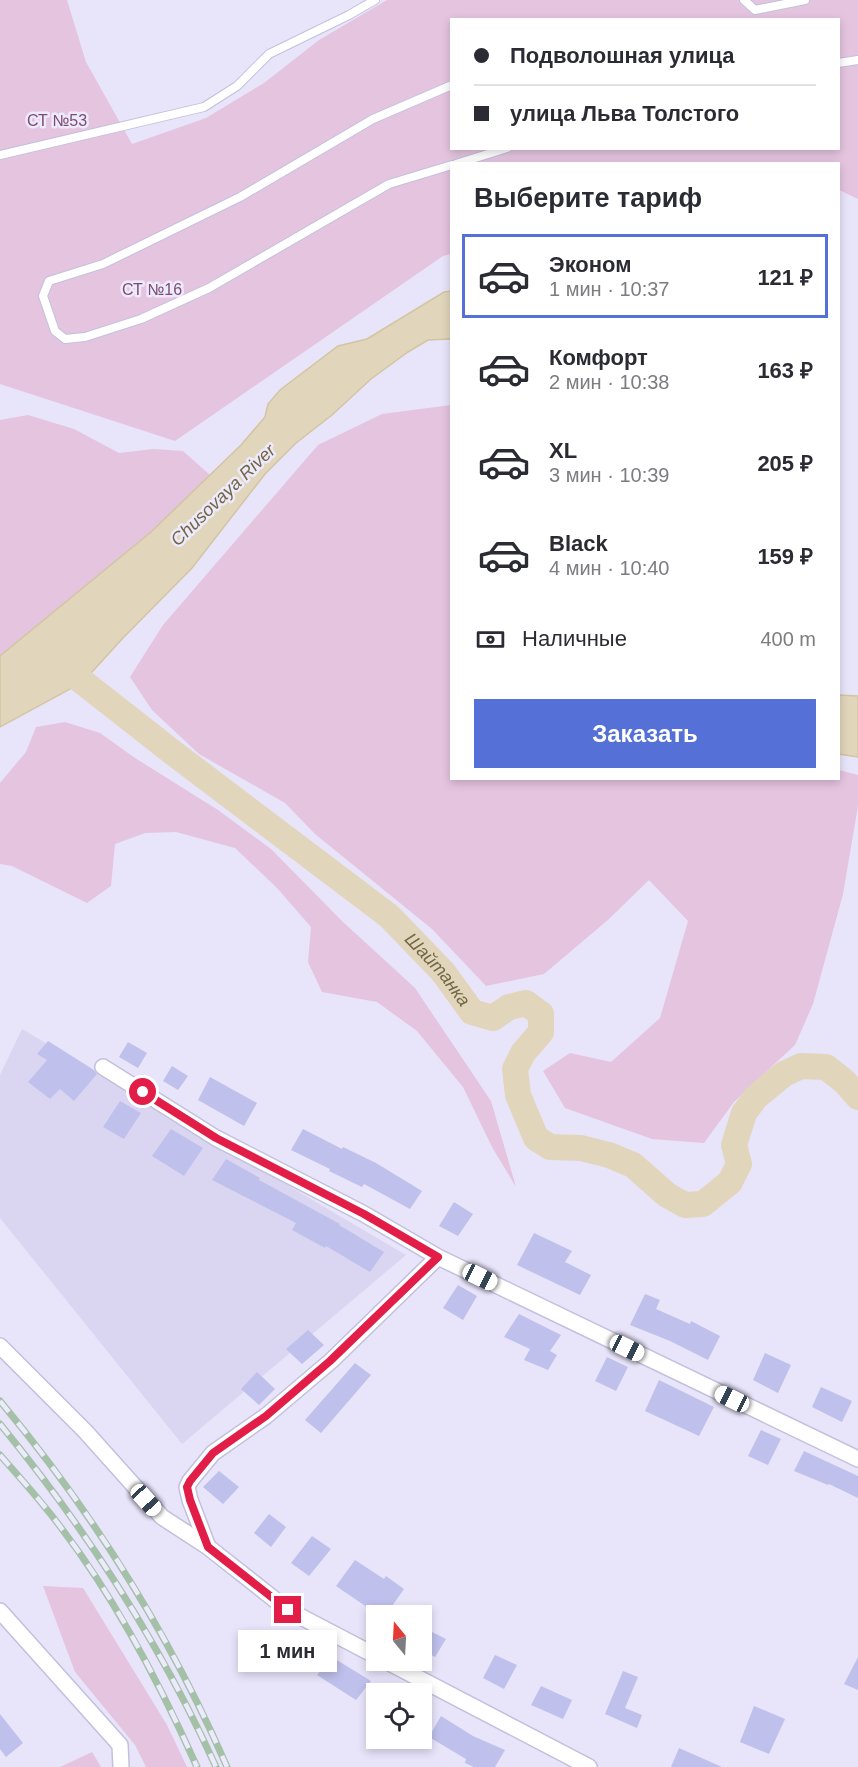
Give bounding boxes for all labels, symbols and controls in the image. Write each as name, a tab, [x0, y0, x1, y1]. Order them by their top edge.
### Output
text: Подволошная улица	[510, 43, 734, 68]
text: улица Льва Толстого	[510, 101, 739, 126]
park label: СТ №53	[27, 112, 87, 129]
text: Выберите тариф	[474, 183, 702, 213]
icon: car	[477, 249, 531, 303]
text: Эконом	[549, 252, 632, 277]
text: 121 ₽	[757, 265, 813, 290]
text: 1 мин · 10:37	[549, 278, 669, 300]
park label: СТ №16	[122, 281, 182, 298]
icon: car	[477, 342, 531, 396]
text: Комфорт	[549, 345, 648, 370]
text: 163 ₽	[757, 358, 813, 383]
text: 2 мин · 10:38	[549, 371, 669, 393]
icon: car	[477, 435, 531, 489]
text: XL	[549, 438, 577, 463]
water label: Chusovaya River	[167, 440, 280, 550]
text: 205 ₽	[757, 451, 813, 476]
text: 3 мин · 10:39	[549, 464, 669, 486]
icon: car	[477, 528, 531, 582]
text: Black	[549, 531, 608, 556]
text: 159 ₽	[757, 544, 813, 569]
text: 4 мин · 10:40	[549, 557, 669, 579]
icon: cash	[474, 623, 507, 656]
text: Наличные	[522, 626, 627, 651]
text: 400 m	[760, 628, 816, 650]
button: Заказать	[474, 699, 816, 768]
water label: Шайтанка	[401, 929, 474, 1010]
route start	[129, 1078, 156, 1105]
car	[460, 1261, 500, 1293]
car	[607, 1332, 647, 1364]
car	[712, 1383, 752, 1415]
car	[127, 1481, 165, 1519]
route end	[274, 1596, 301, 1623]
north arrow	[366, 1605, 432, 1671]
map controls	[366, 1605, 432, 1749]
callout: 1 мин	[238, 1631, 338, 1673]
text: 1 мин	[260, 1640, 315, 1662]
button: locate	[366, 1683, 432, 1749]

